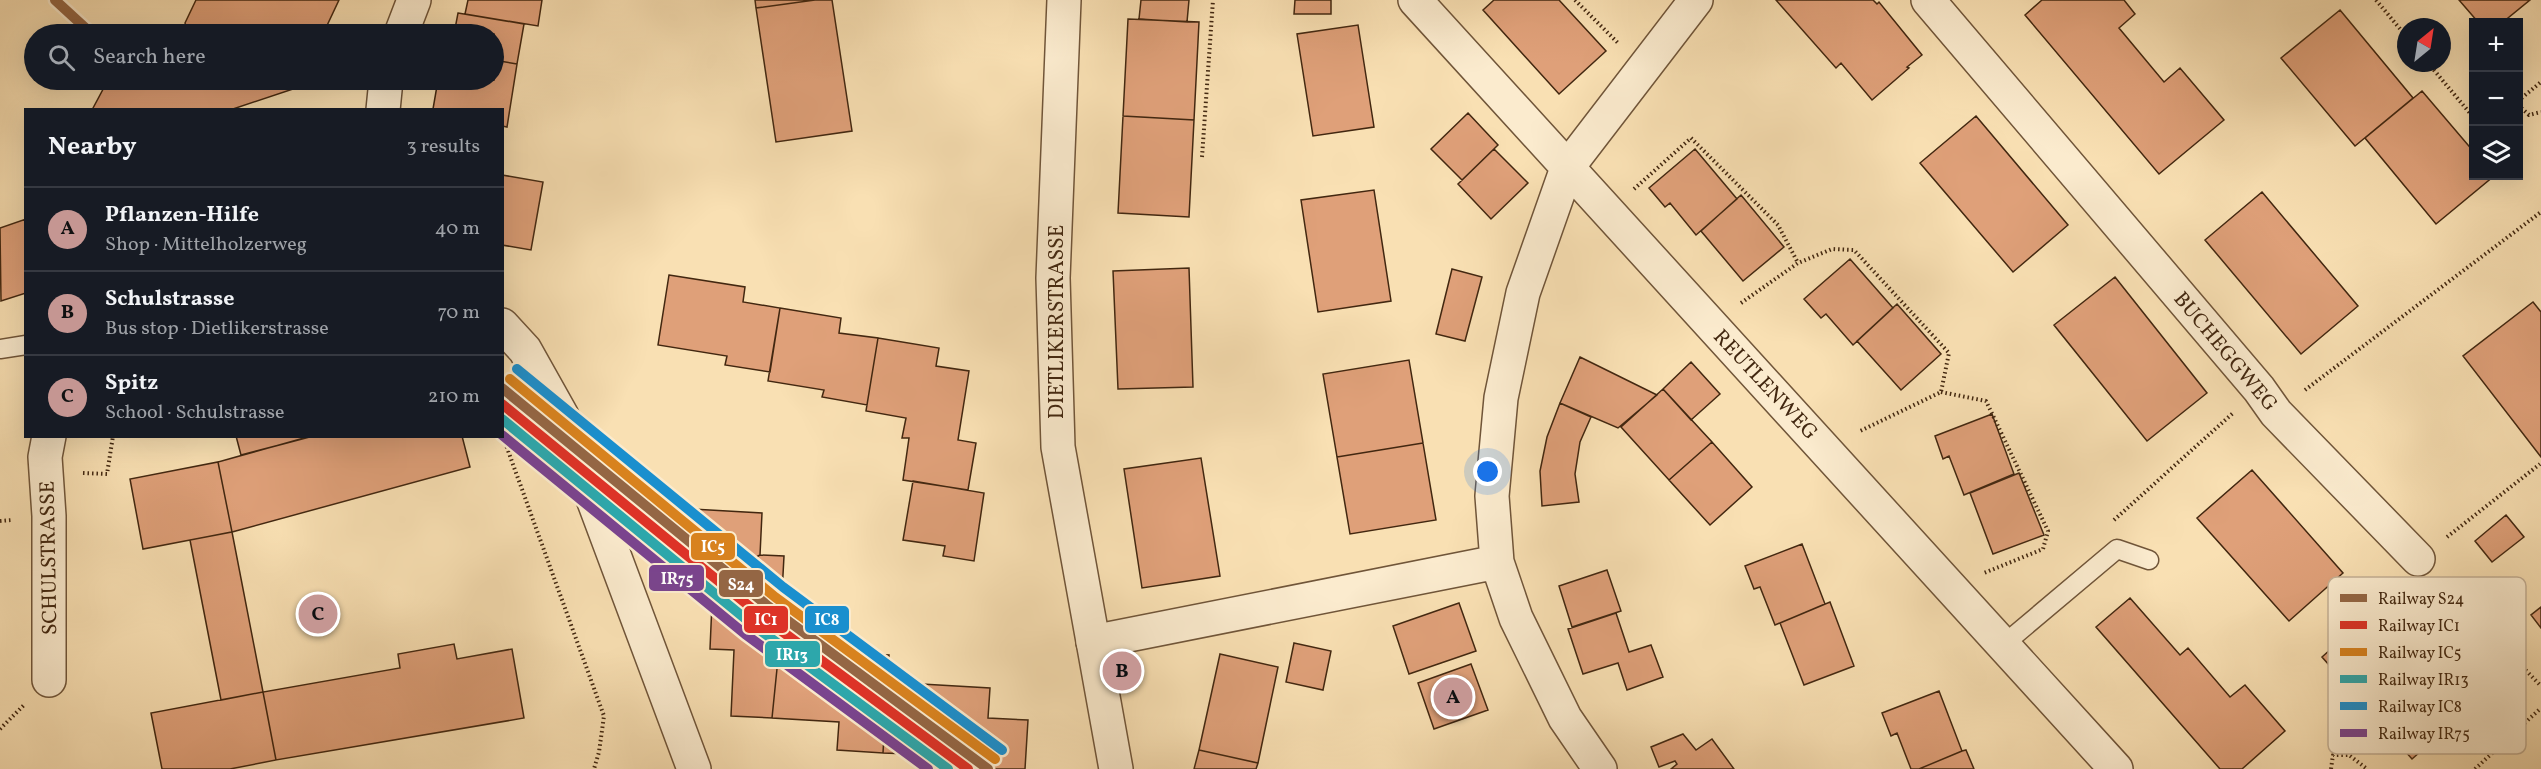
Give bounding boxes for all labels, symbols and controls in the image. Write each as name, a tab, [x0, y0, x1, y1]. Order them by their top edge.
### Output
north arrow	[2397, 18, 2451, 72]
map controls	[2469, 18, 2523, 180]
button: +	[2469, 18, 2523, 72]
search box	[24, 24, 504, 90]
icon: search	[45, 41, 78, 74]
text: Search here	[93, 42, 206, 73]
button: −	[2469, 72, 2523, 126]
button: layers	[2469, 126, 2523, 180]
text: Nearby	[48, 129, 137, 165]
text: 3 results	[406, 133, 480, 161]
text: Pflanzen-Hilfe	[105, 200, 259, 231]
text: A	[60, 215, 75, 243]
text: 40 m	[435, 215, 480, 243]
street label: DIETLIKERSTRASSE	[1043, 225, 1072, 419]
text: Shop · Mittelholzerweg	[105, 231, 307, 259]
text: Schulstrasse	[105, 284, 234, 315]
street label: BUCHEGGWEG	[2166, 286, 2284, 418]
text: B	[61, 299, 74, 327]
text: 70 m	[437, 299, 480, 327]
text: Bus stop · Dietlikerstrasse	[105, 315, 329, 343]
street label: REUTLENWEG	[1706, 323, 1824, 447]
text: Spitz	[105, 368, 158, 399]
text: C	[61, 383, 74, 411]
text: 210 m	[428, 383, 480, 411]
text: School · Schulstrasse	[105, 399, 285, 427]
your location	[1473, 457, 1502, 486]
street label: SCHULSTRASSE	[34, 480, 65, 635]
line badge: IC5	[690, 532, 736, 561]
text: IC5	[701, 537, 725, 559]
line badge: IR75	[648, 564, 705, 592]
text: IR75	[661, 569, 694, 591]
line badge: S24	[718, 569, 764, 598]
text: S24	[728, 575, 755, 597]
legend	[2328, 577, 2526, 754]
text: Railway S24	[2378, 589, 2464, 611]
pin: C	[298, 592, 338, 636]
line badge: IC1	[743, 605, 789, 634]
line badge: IC8	[804, 605, 850, 634]
text: IC1	[755, 610, 777, 632]
text: IC8	[814, 610, 840, 632]
text: Railway IC1	[2378, 616, 2460, 638]
line badge: IR13	[764, 640, 821, 668]
text: Railway IC5	[2378, 643, 2462, 665]
text: IR13	[776, 645, 808, 667]
pin: B	[1102, 648, 1142, 694]
text: Railway IR13	[2378, 670, 2469, 692]
pin: A	[1434, 674, 1472, 720]
text: Railway IC8	[2378, 697, 2462, 719]
text: Railway IR75	[2378, 724, 2470, 746]

